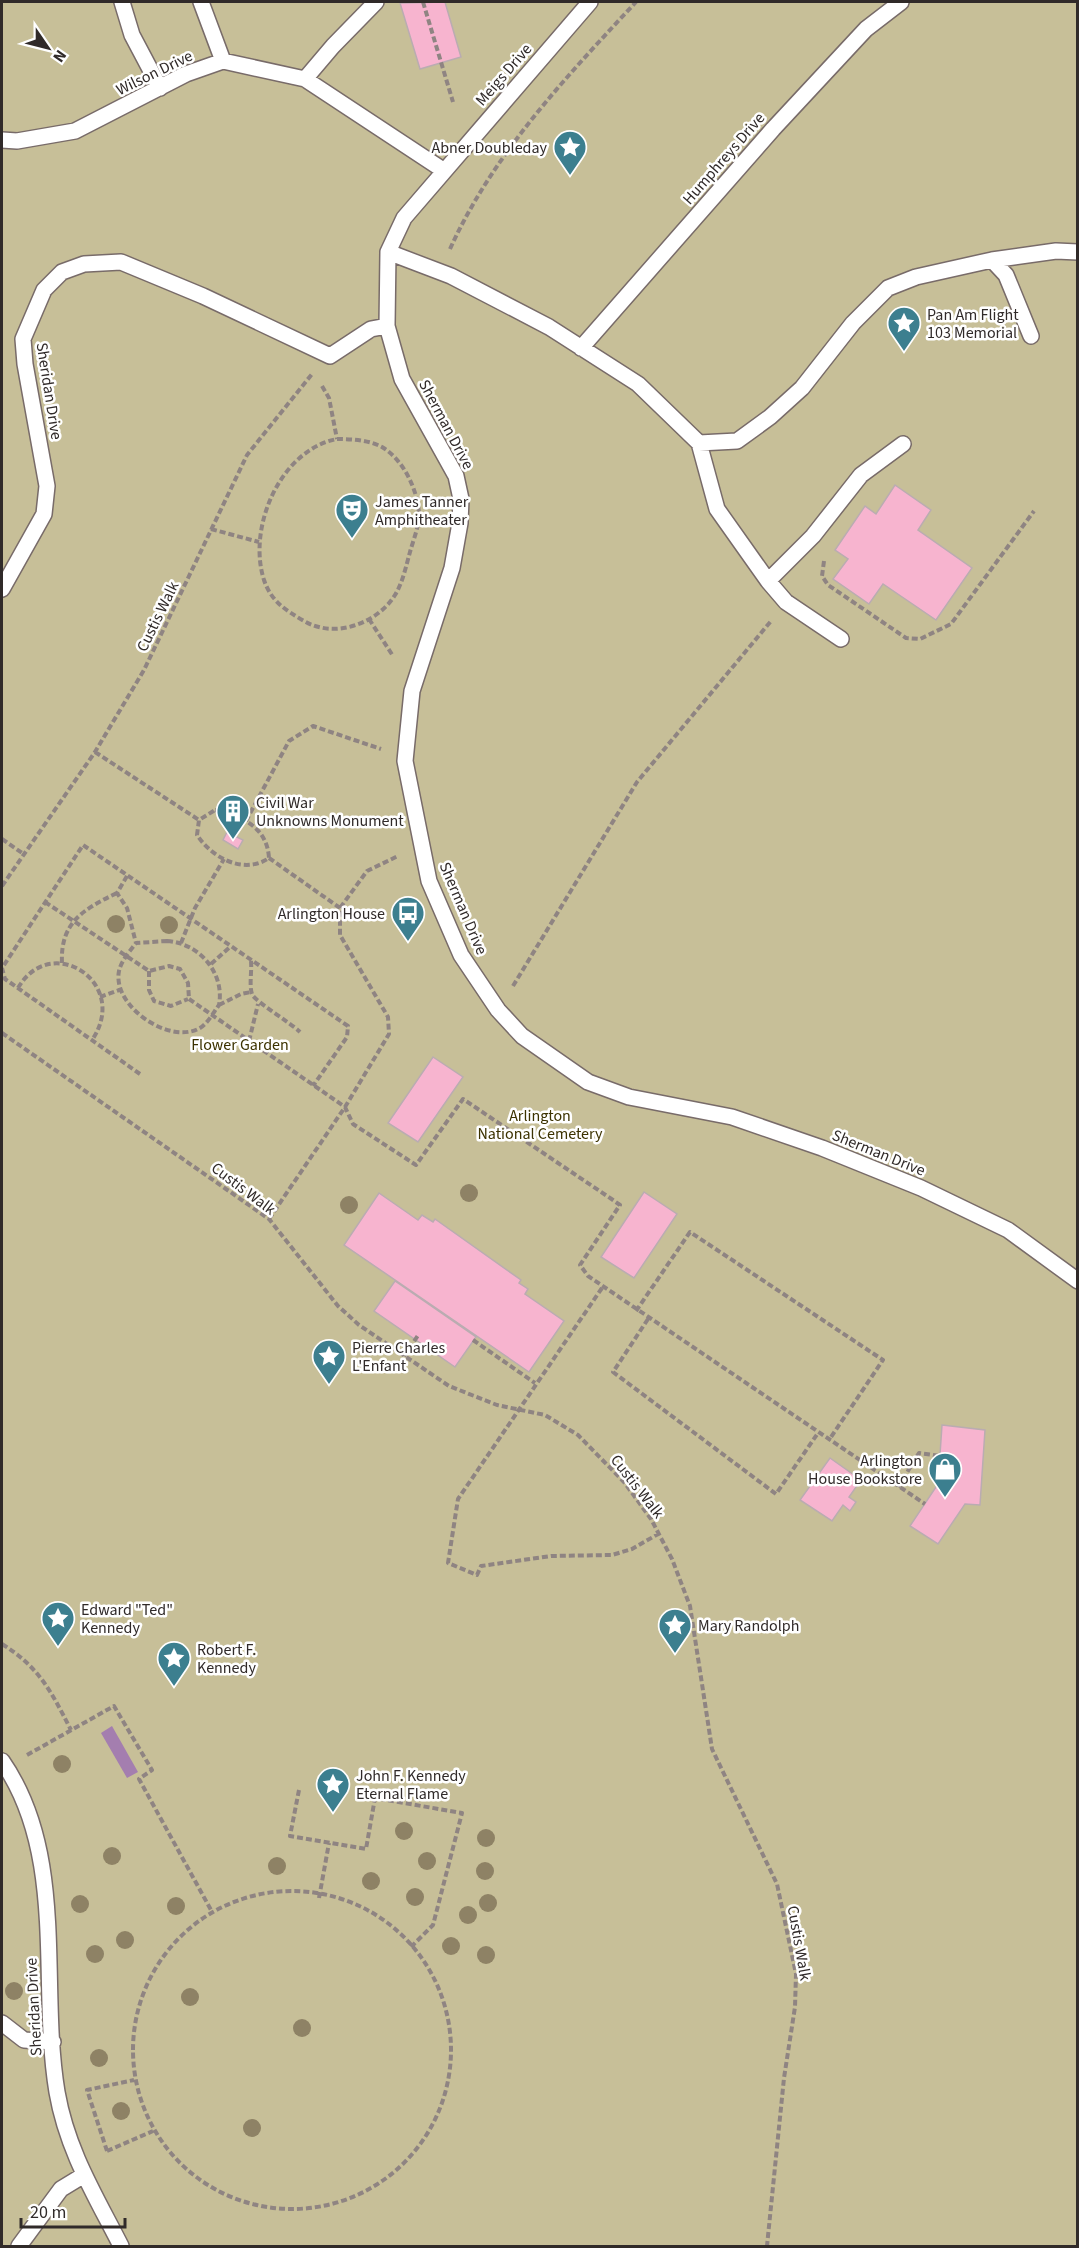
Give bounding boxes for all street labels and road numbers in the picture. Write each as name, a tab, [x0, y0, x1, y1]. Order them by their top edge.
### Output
street label: Meigs Drive	[470, 39, 537, 111]
street label: Wilson Drive	[112, 45, 196, 101]
street label: Humphreys Drive	[678, 108, 770, 209]
street label: Sheridan Drive	[30, 341, 68, 441]
street label: Sherman Drive	[413, 376, 479, 473]
street label: Custis Walk	[131, 578, 184, 655]
street label: Sherman Drive	[434, 859, 493, 958]
street label: Sherman Drive	[829, 1124, 929, 1182]
street label: Custis Walk	[207, 1157, 280, 1220]
street label: Custis Walk	[605, 1450, 669, 1523]
street label: Custis Walk	[782, 1904, 816, 1982]
street label: Sheridan Drive	[20, 1957, 48, 2057]

